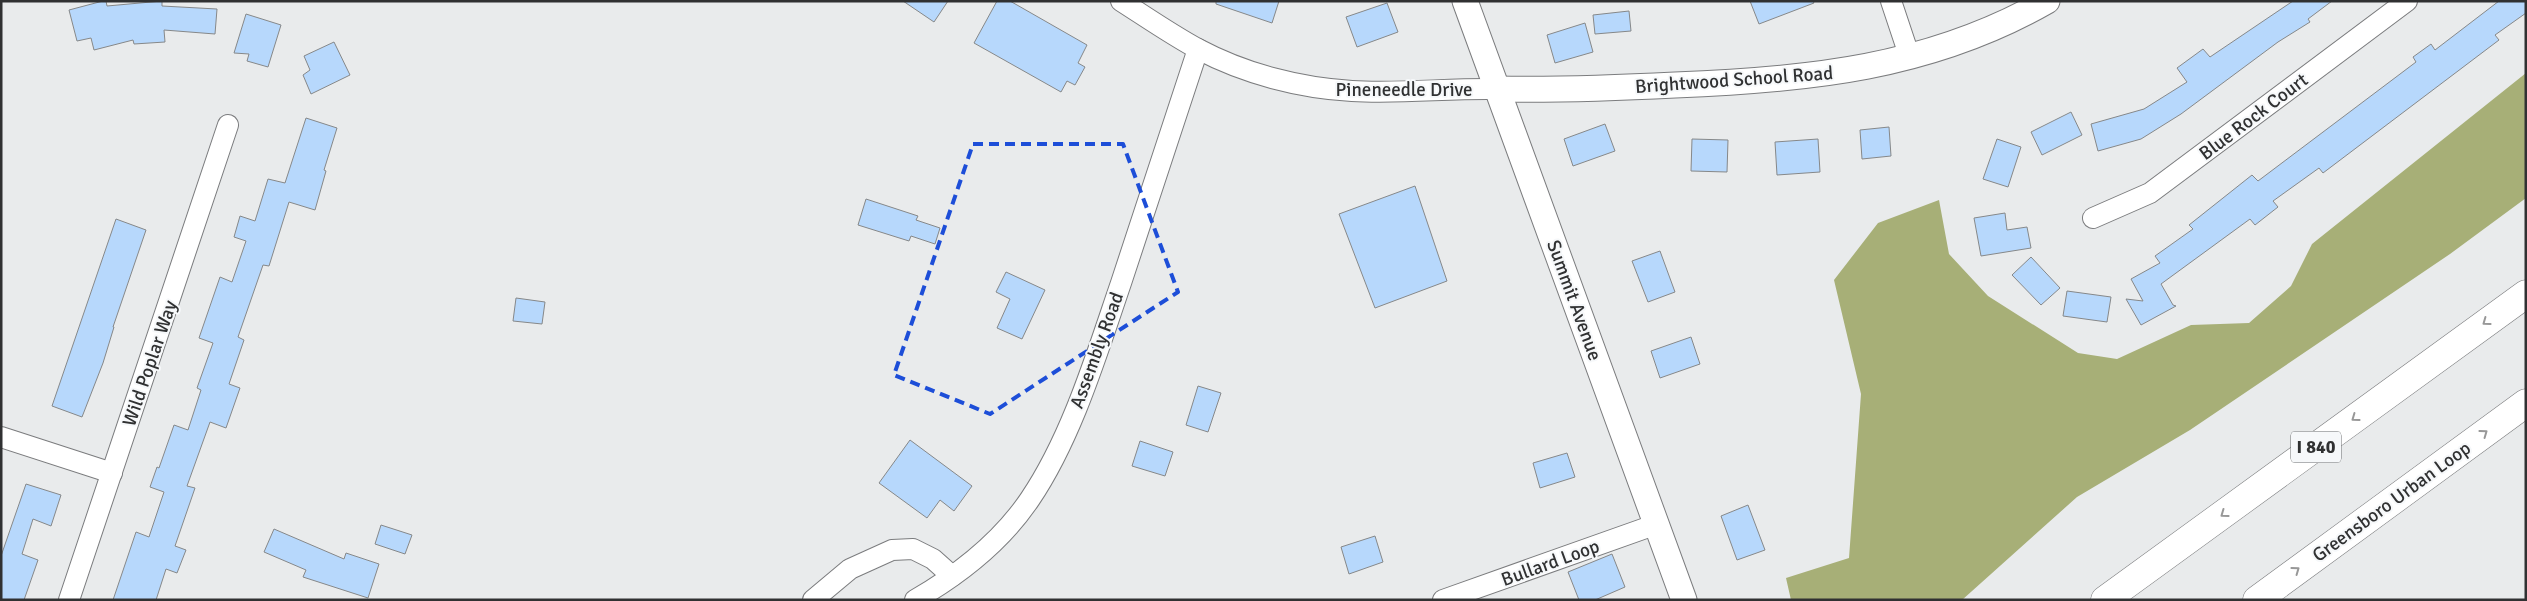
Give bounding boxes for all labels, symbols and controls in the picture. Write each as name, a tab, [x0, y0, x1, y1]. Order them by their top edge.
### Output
street label: Brightwood School Road	[1634, 61, 1834, 99]
street label: Blue Rock Court	[2194, 68, 2313, 166]
street label: Pineneedle Drive	[1336, 78, 1472, 102]
street label: Summit Avenue	[1541, 237, 1607, 364]
street label: Assembly Road	[1065, 289, 1129, 412]
street label: Wild Poplar Way	[117, 297, 183, 429]
one-way arrow	[2483, 317, 2492, 325]
one-way arrow	[2351, 412, 2361, 421]
one-way arrow	[2478, 431, 2487, 439]
road number: I 840	[2291, 432, 2341, 462]
street label: Greensboro Urban Loop	[2308, 436, 2476, 567]
one-way arrow	[2220, 508, 2230, 517]
street label: Bullard Loop	[1498, 534, 1603, 592]
one-way arrow	[2290, 567, 2300, 576]

